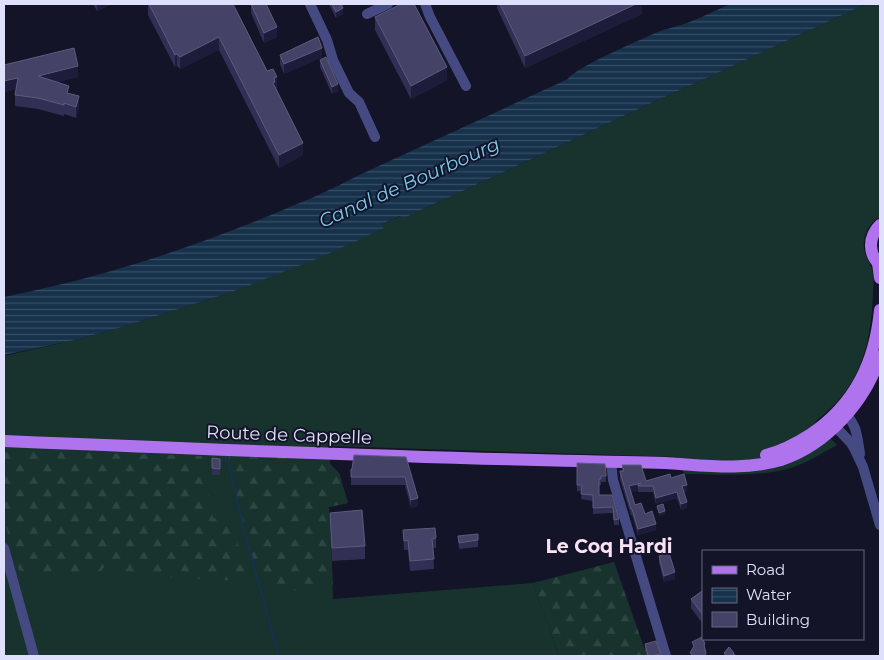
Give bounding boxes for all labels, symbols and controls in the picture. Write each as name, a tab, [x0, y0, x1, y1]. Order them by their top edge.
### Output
water label: Canal de Bourbourg	[315, 132, 503, 233]
street label: Route de Cappelle	[206, 421, 372, 449]
district label: Le Coq Hardi	[545, 535, 673, 558]
legend	[702, 550, 864, 640]
text: Road	[746, 560, 785, 579]
text: Water	[746, 585, 792, 604]
text: Building	[746, 610, 810, 629]

